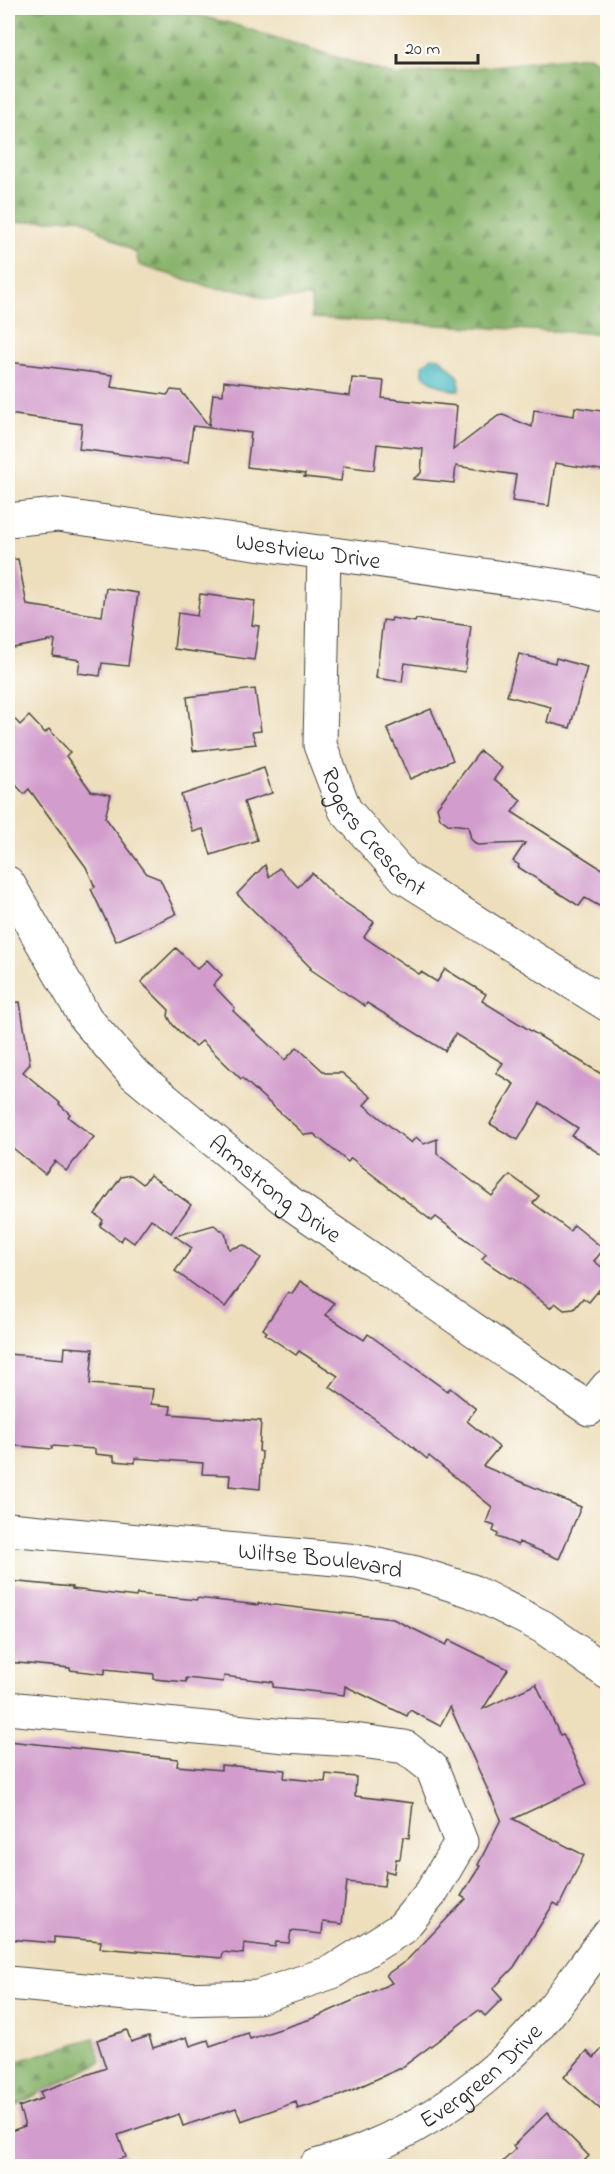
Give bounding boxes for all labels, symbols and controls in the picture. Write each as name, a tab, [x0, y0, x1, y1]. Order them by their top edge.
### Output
scale bar	[396, 27, 478, 65]
text: 20 m	[405, 37, 440, 63]
street label: Westview Drive	[233, 525, 383, 581]
street label: Rogers Crescent	[310, 763, 432, 907]
street label: Armstrong Drive	[200, 1128, 348, 1253]
street label: Wiltse Boulevard	[236, 1535, 406, 1590]
street label: Evergreen Drive	[414, 2016, 552, 2139]

